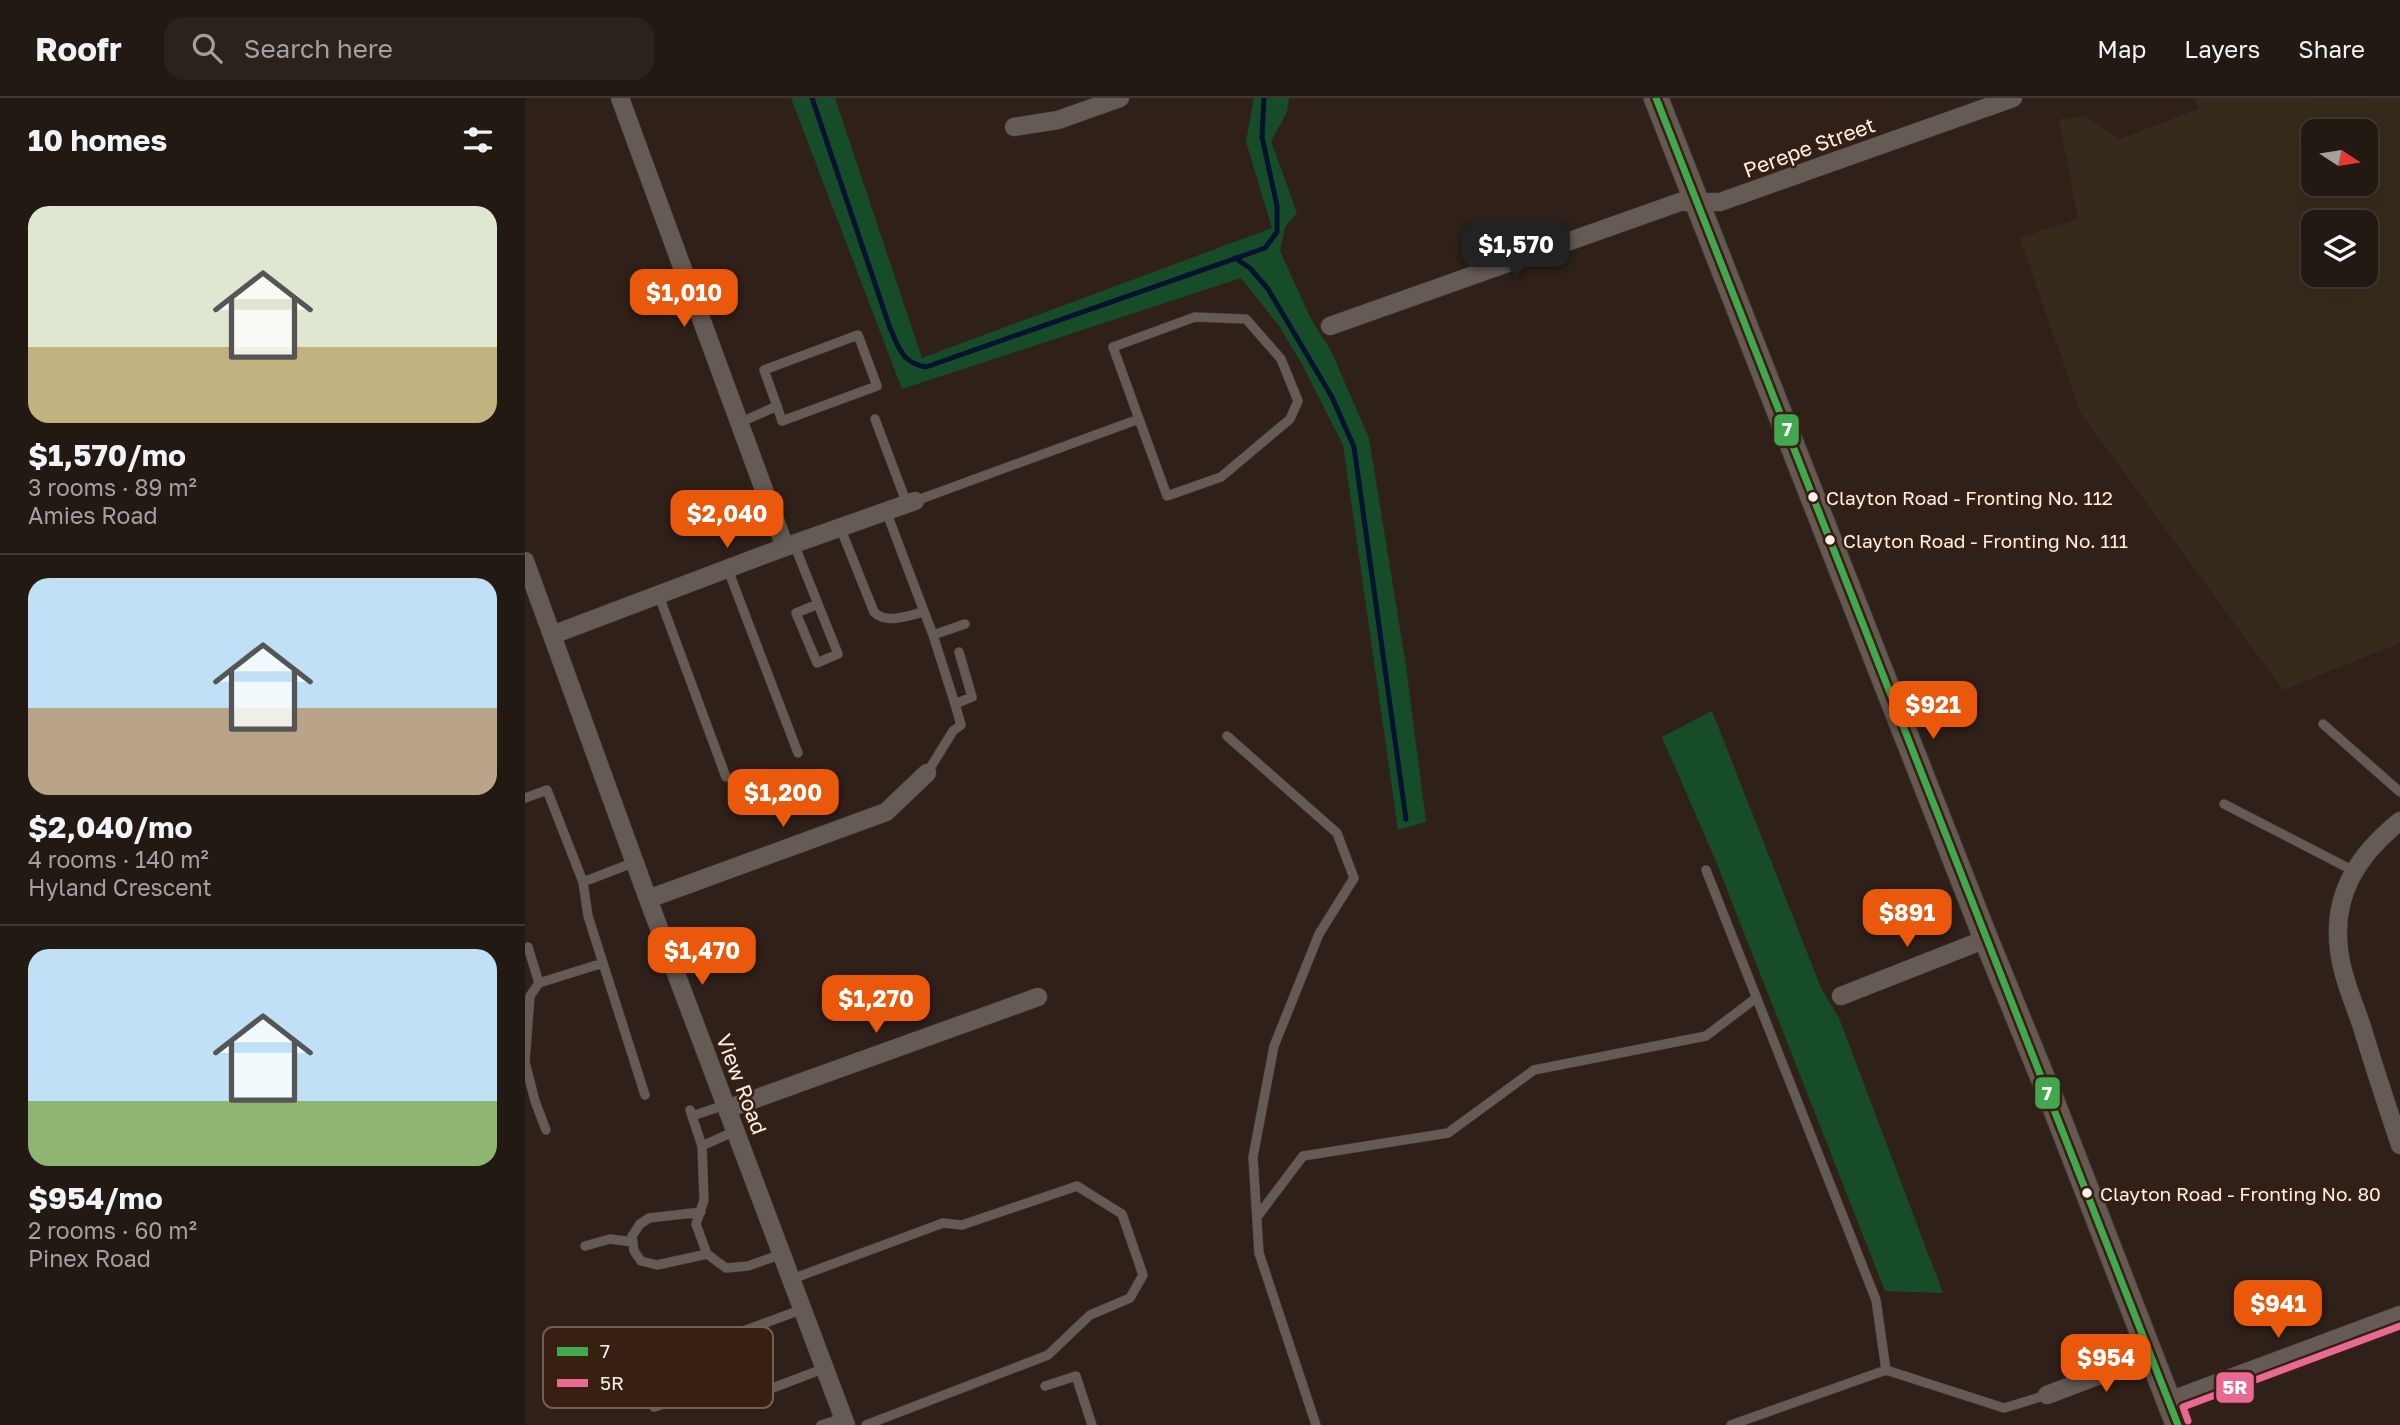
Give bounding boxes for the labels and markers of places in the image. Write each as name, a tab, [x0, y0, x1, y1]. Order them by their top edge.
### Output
pin: $1,570	[1459, 222, 1573, 281]
pin: $1,010	[627, 270, 741, 329]
place label: Clayton Road - Fronting No. 112	[1826, 486, 2113, 509]
pin: $2,040	[670, 490, 784, 550]
marker: Clayton Road - Fronting No. 112	[1806, 490, 1820, 504]
place label: Clayton Road - Fronting No. 111	[1843, 529, 2128, 552]
marker: Clayton Road - Fronting No. 111	[1823, 533, 1837, 547]
pin: $921	[1892, 682, 1974, 741]
pin: $1,200	[726, 770, 840, 829]
pin: $891	[1866, 890, 1948, 949]
pin: $1,470	[645, 928, 759, 987]
pin: $1,270	[819, 976, 933, 1035]
place label: Clayton Road - Fronting No. 80	[2100, 1182, 2381, 1205]
marker: Clayton Road - Fronting No. 80	[2080, 1186, 2094, 1200]
pin: $941	[2237, 1280, 2319, 1340]
pin: $954	[2065, 1334, 2147, 1394]

